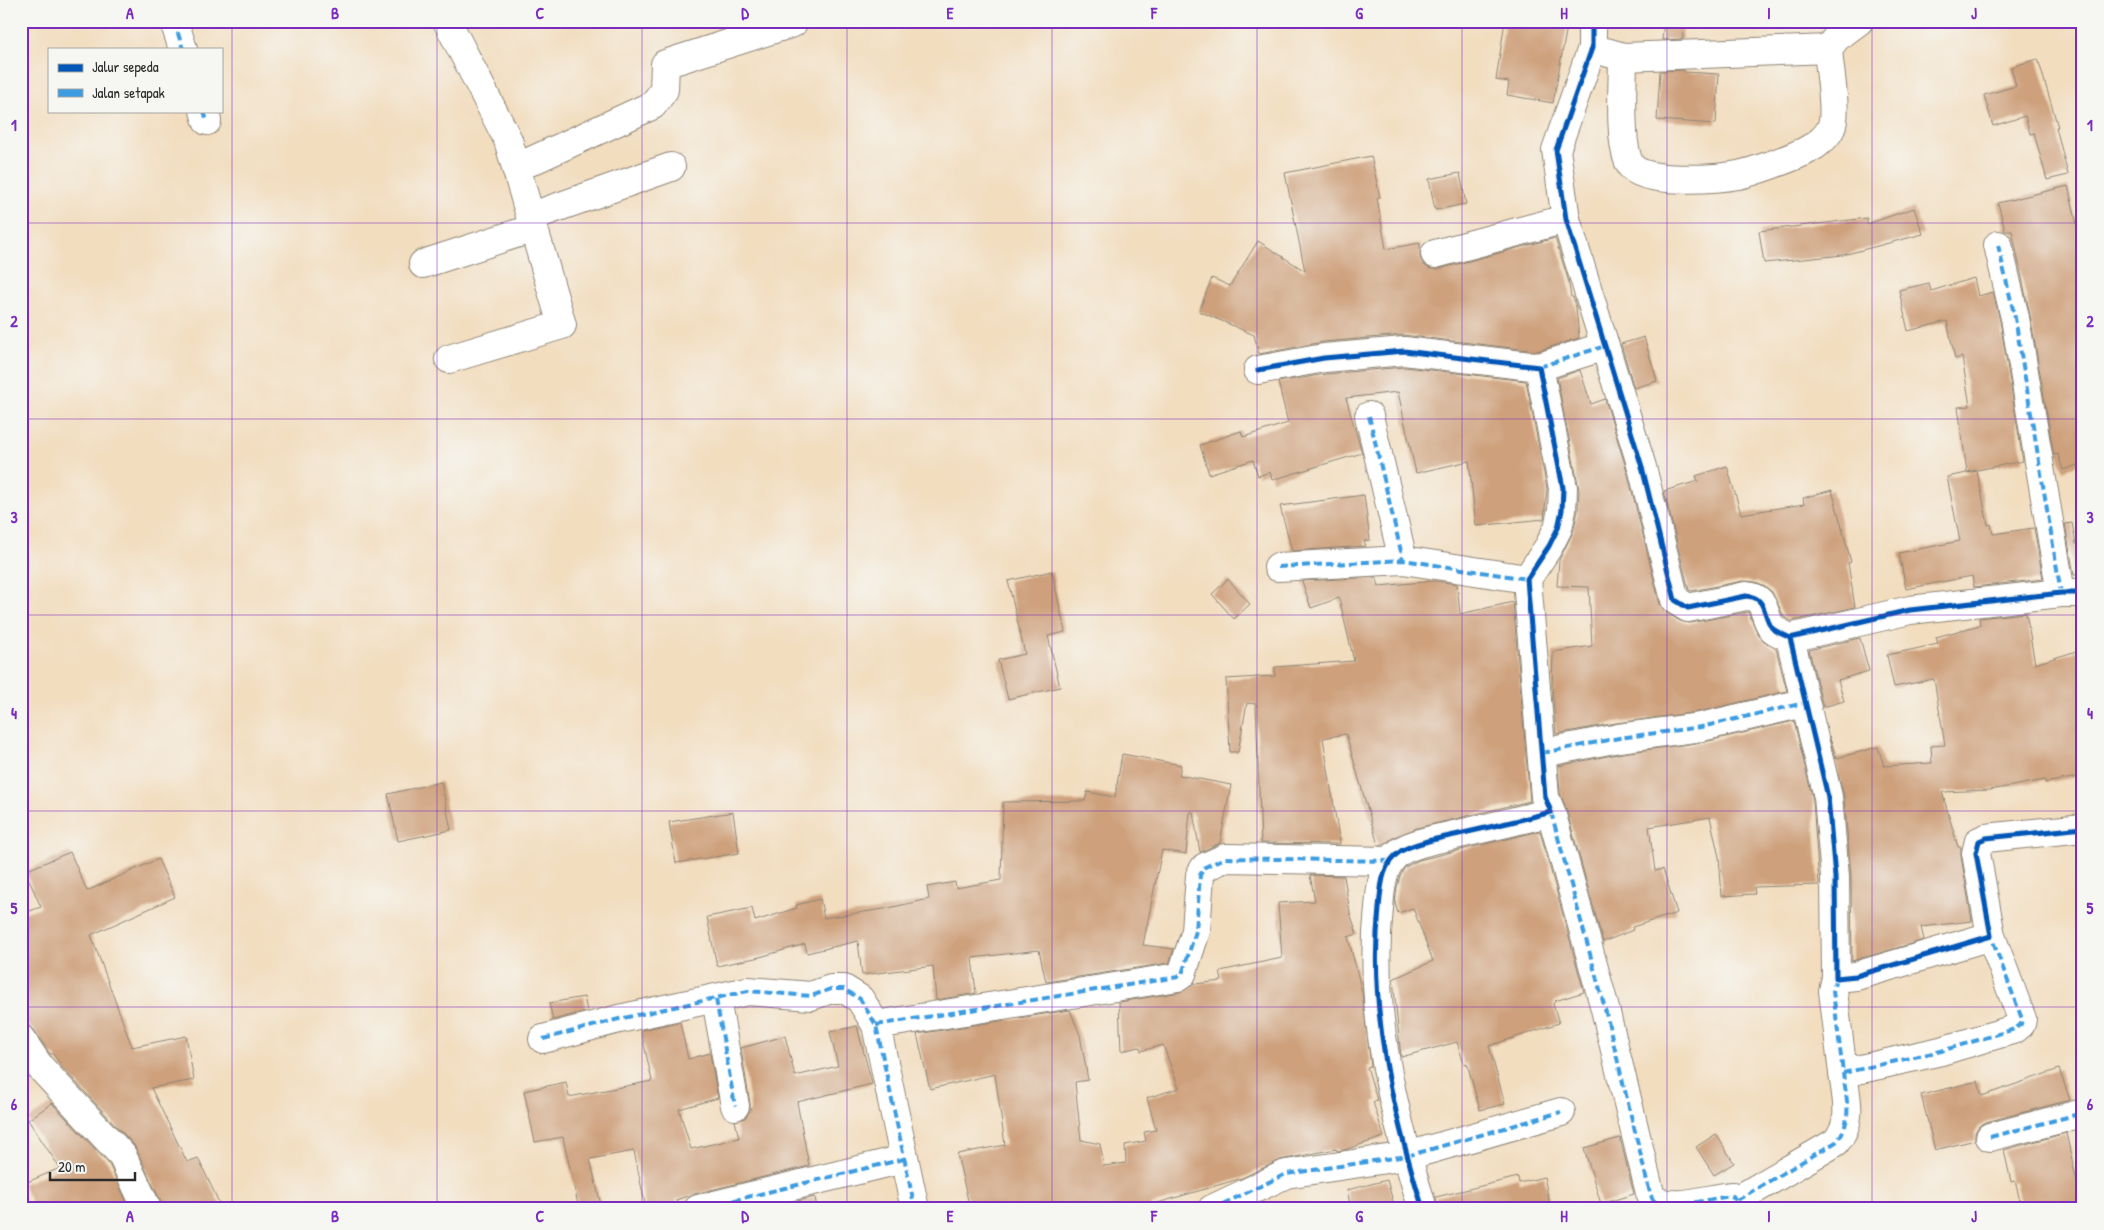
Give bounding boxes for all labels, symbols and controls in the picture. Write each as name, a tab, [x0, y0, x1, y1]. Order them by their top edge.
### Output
text: A	[126, 2, 134, 24]
text: B	[331, 2, 339, 24]
text: C	[536, 2, 545, 24]
text: D	[741, 2, 749, 24]
text: E	[946, 2, 954, 24]
text: F	[1150, 2, 1158, 24]
text: G	[1355, 2, 1363, 24]
text: H	[1560, 2, 1568, 24]
text: I	[1767, 2, 1771, 24]
text: J	[1971, 2, 1977, 24]
legend	[48, 48, 222, 112]
text: Jalur sepeda	[92, 56, 159, 77]
text: Jalan setapak	[92, 82, 165, 103]
text: 1	[11, 114, 17, 136]
text: 1	[2087, 114, 2093, 136]
text: 2	[10, 310, 18, 332]
text: 2	[2086, 310, 2094, 332]
text: 3	[10, 506, 18, 528]
text: 3	[2086, 506, 2094, 528]
text: 4	[11, 702, 17, 724]
text: 4	[2087, 702, 2093, 724]
text: 5	[11, 897, 18, 919]
text: 5	[2087, 897, 2094, 919]
text: 6	[11, 1093, 18, 1115]
text: 6	[2087, 1093, 2094, 1115]
scale bar	[50, 1150, 135, 1182]
text: 20 m	[58, 1156, 85, 1177]
text: A	[126, 1205, 134, 1227]
text: B	[331, 1205, 339, 1227]
text: C	[536, 1205, 545, 1227]
text: D	[741, 1205, 749, 1227]
text: E	[946, 1205, 954, 1227]
text: F	[1150, 1205, 1158, 1227]
text: G	[1355, 1205, 1363, 1227]
text: H	[1560, 1205, 1568, 1227]
text: I	[1767, 1205, 1771, 1227]
text: J	[1971, 1205, 1977, 1227]

